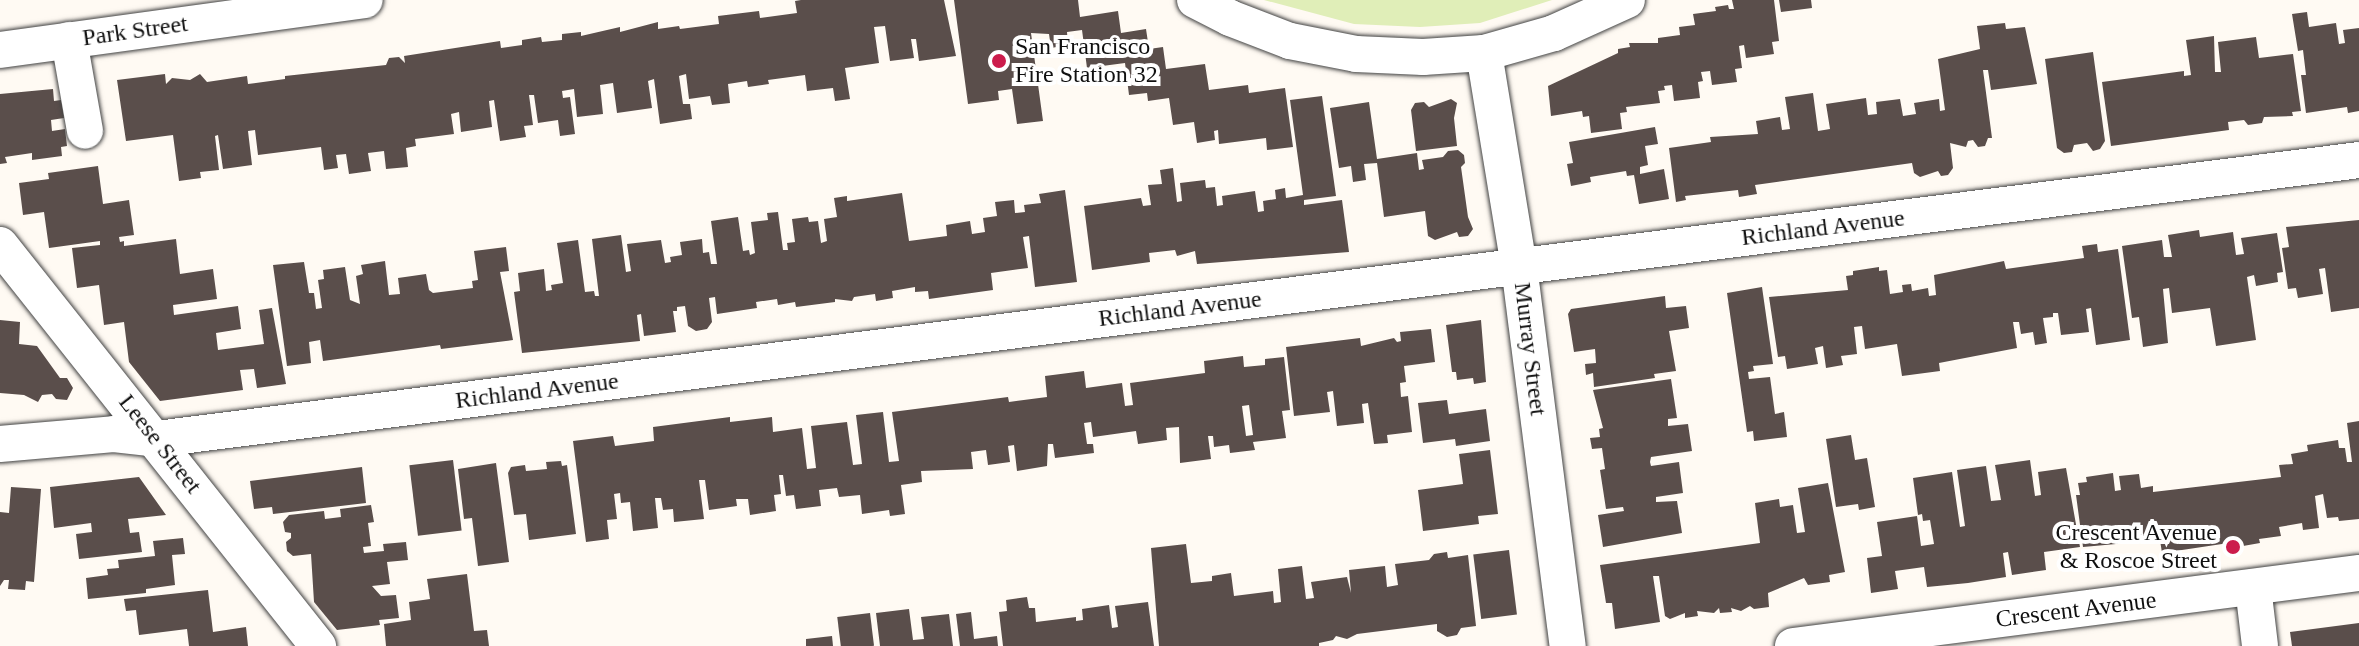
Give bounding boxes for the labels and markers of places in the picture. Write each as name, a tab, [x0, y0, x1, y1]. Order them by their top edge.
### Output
place label: San Francisco Fire Station 32	[1015, 33, 1158, 89]
marker: San Francisco Fire Station 32	[990, 52, 1008, 70]
place label: Crescent Avenue & Roscoe Street	[2054, 519, 2217, 575]
marker: Crescent Avenue & Roscoe Street	[2224, 538, 2242, 556]

